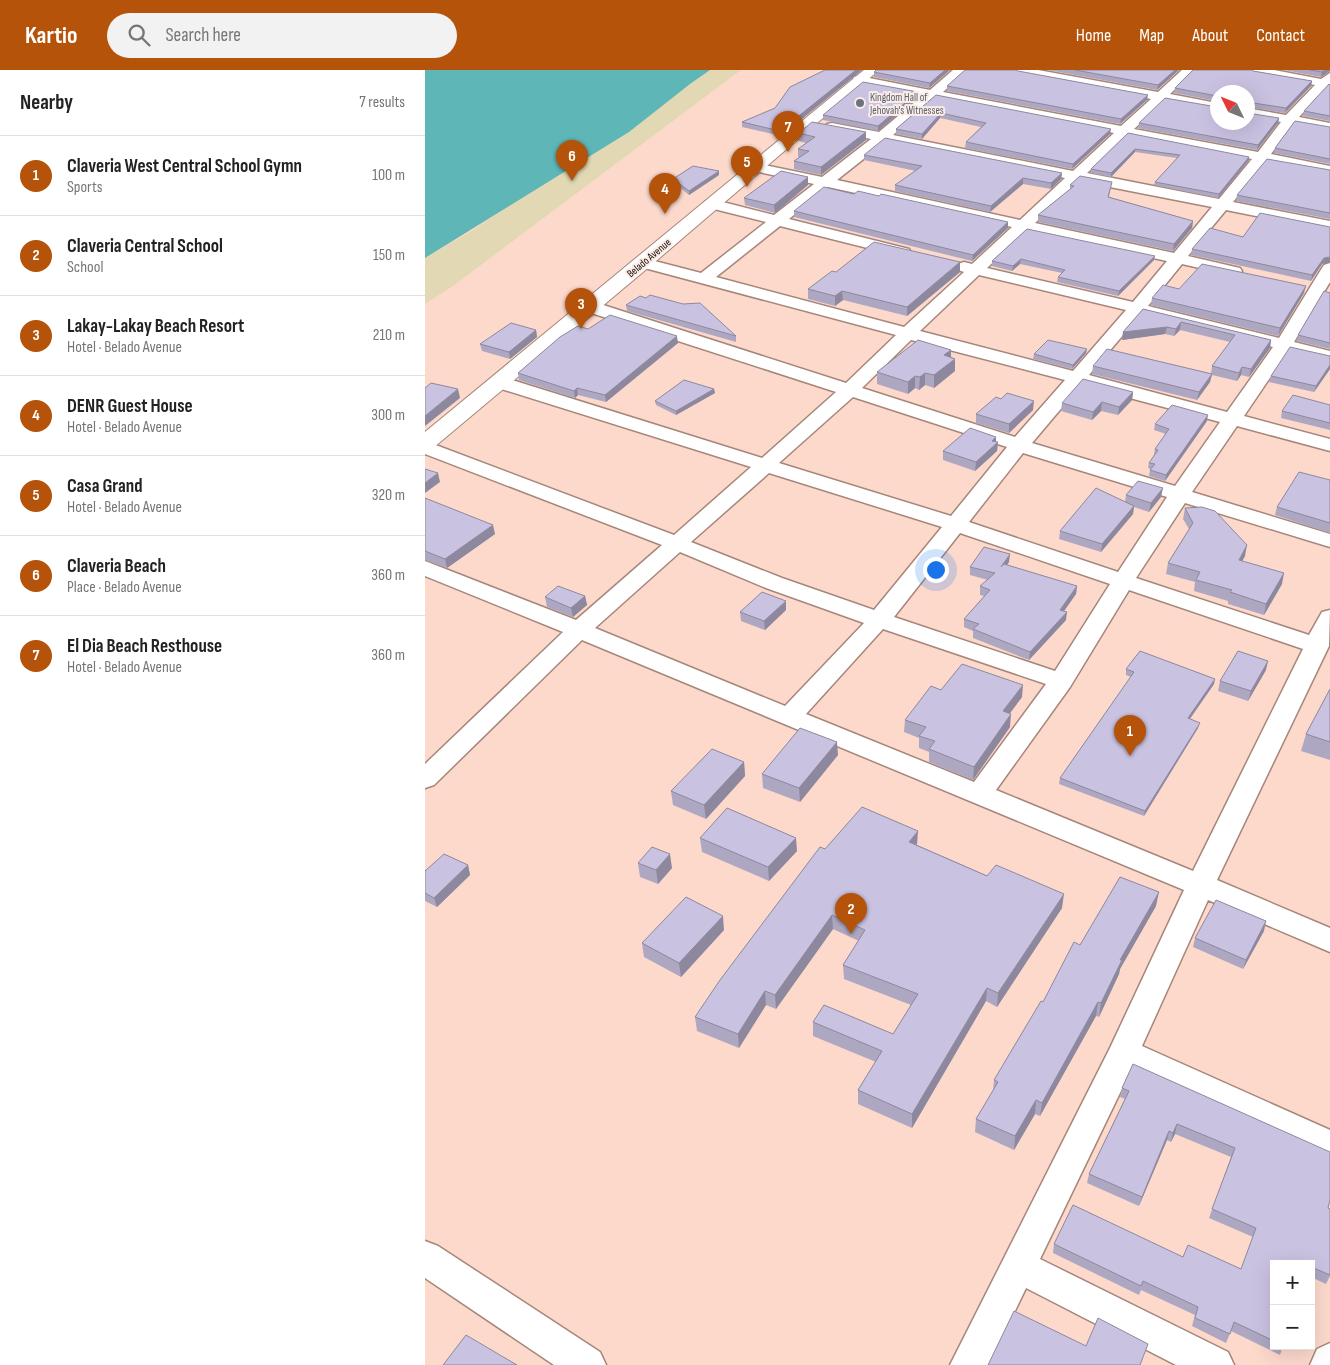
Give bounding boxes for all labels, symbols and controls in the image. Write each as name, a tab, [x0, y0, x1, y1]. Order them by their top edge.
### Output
search box	[107, 13, 457, 58]
text: Kartio	[25, 21, 77, 50]
icon: search	[125, 21, 153, 49]
text: Search here	[165, 24, 241, 47]
text: Home	[1076, 25, 1111, 46]
text: Map	[1139, 25, 1164, 46]
text: About	[1192, 25, 1228, 46]
text: Contact	[1256, 25, 1305, 46]
north arrow	[1210, 85, 1255, 130]
text: Nearby	[20, 90, 73, 115]
place label: Kingdom Hall of Jehovah's Witnesses	[869, 91, 944, 117]
text: 7 results	[359, 93, 405, 112]
marker: Kingdom Hall of Jehovah's Witnesses	[854, 97, 866, 109]
pin: 7	[772, 111, 804, 152]
pin: 6	[556, 140, 588, 181]
pin: 5	[731, 146, 763, 187]
text: Claveria West Central School Gymn	[67, 155, 302, 178]
text: 1	[33, 166, 39, 185]
text: 100 m	[372, 166, 405, 185]
pin: 4	[649, 173, 681, 214]
text: Sports	[67, 178, 102, 197]
text: Claveria Central School	[67, 235, 223, 258]
street label: Belado Avenue	[624, 236, 674, 280]
text: 2	[32, 246, 40, 265]
text: 150 m	[373, 246, 405, 265]
text: School	[67, 258, 103, 277]
pin: 3	[565, 288, 597, 329]
text: Lakay-Lakay Beach Resort	[67, 315, 244, 338]
text: 3	[32, 326, 40, 345]
text: 210 m	[373, 326, 405, 345]
text: Hotel · Belado Avenue	[67, 338, 182, 357]
text: DENR Guest House	[67, 395, 193, 418]
text: 4	[32, 406, 40, 425]
text: 300 m	[371, 406, 405, 425]
text: Hotel · Belado Avenue	[67, 418, 182, 437]
text: Casa Grand	[67, 475, 142, 498]
text: 5	[32, 486, 40, 505]
text: 320 m	[372, 486, 405, 505]
text: Hotel · Belado Avenue	[67, 498, 182, 517]
text: Claveria Beach	[67, 555, 166, 578]
your location	[923, 557, 949, 583]
text: 6	[32, 566, 40, 585]
text: 360 m	[371, 566, 405, 585]
text: Place · Belado Avenue	[67, 578, 182, 597]
text: El Dia Beach Resthouse	[67, 635, 222, 658]
text: 7	[33, 646, 39, 665]
text: 360 m	[371, 646, 405, 665]
text: Hotel · Belado Avenue	[67, 658, 182, 677]
pin: 1	[1114, 715, 1146, 756]
pin: 2	[835, 893, 867, 934]
map controls	[1270, 1260, 1315, 1350]
button: +	[1270, 1260, 1315, 1305]
button: −	[1270, 1305, 1315, 1350]

